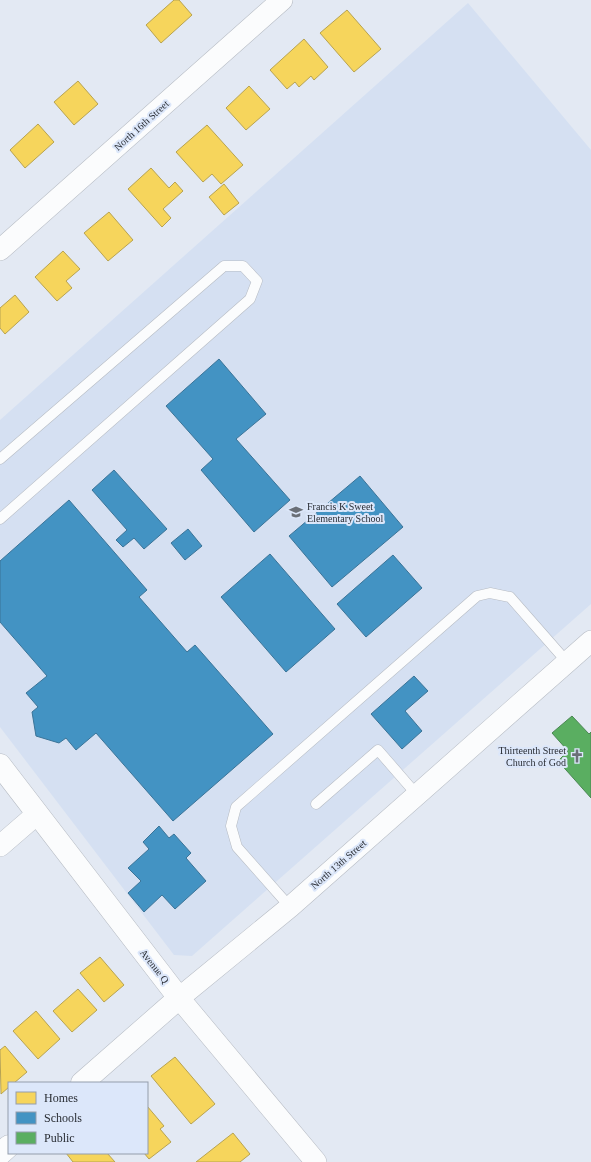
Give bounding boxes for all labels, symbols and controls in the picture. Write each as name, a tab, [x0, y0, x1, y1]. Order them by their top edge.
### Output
street label: North 16th Street	[112, 98, 171, 153]
place label: Francis K Sweet Elementary School	[307, 501, 384, 524]
school or university icon: Francis K Sweet Elementary School	[288, 504, 304, 520]
place label: Thirteenth Street Church of God	[499, 745, 566, 768]
church icon: Thirteenth Street Church of God	[569, 748, 585, 764]
street label: North 13th Street	[309, 837, 368, 891]
street label: Avenue Q	[138, 947, 172, 986]
legend	[8, 1082, 148, 1154]
text: Homes	[44, 1091, 78, 1105]
text: Schools	[44, 1111, 82, 1125]
text: Public	[44, 1131, 75, 1145]

